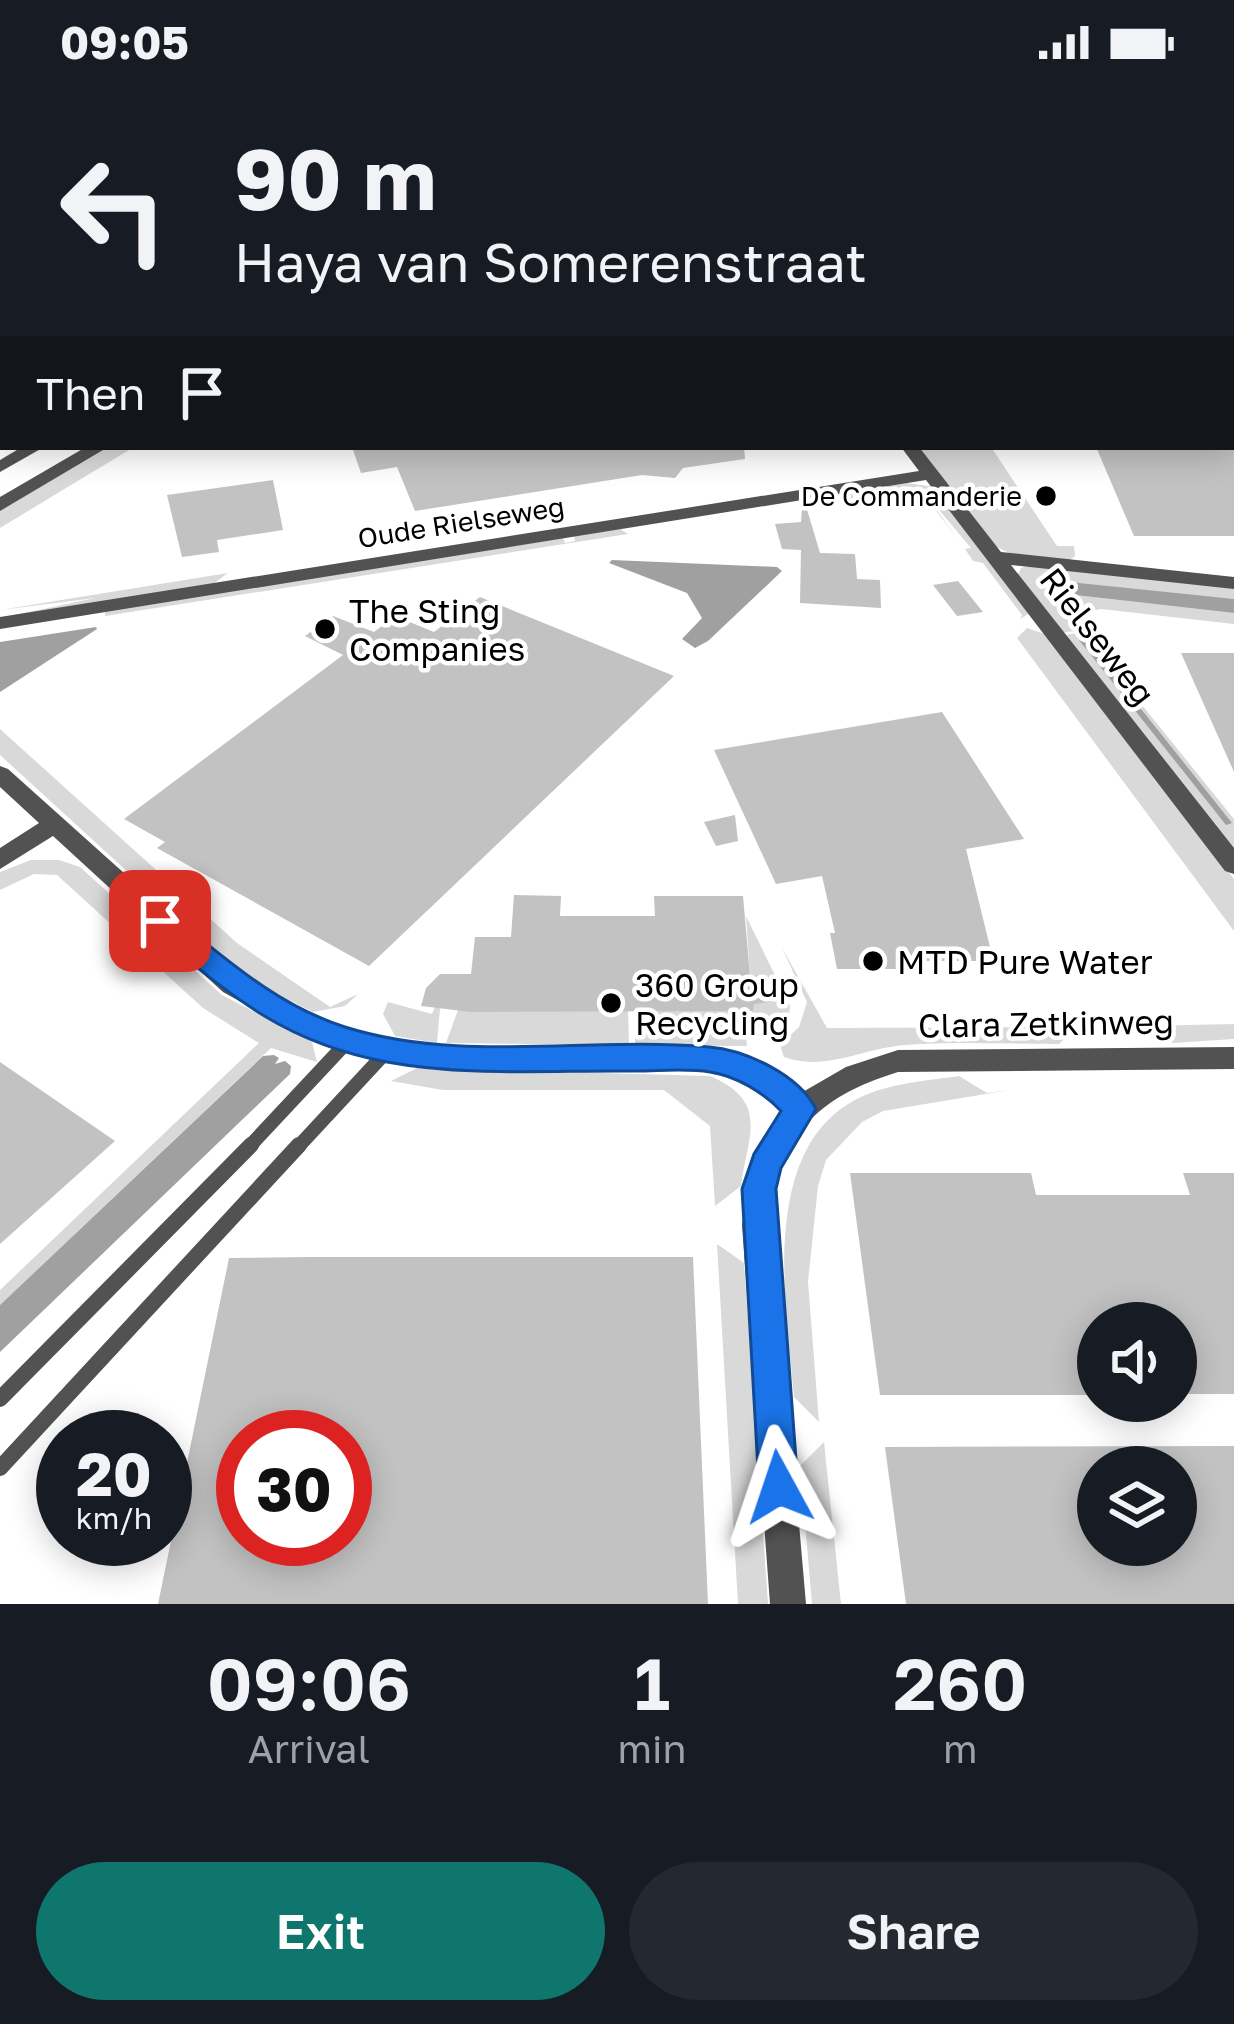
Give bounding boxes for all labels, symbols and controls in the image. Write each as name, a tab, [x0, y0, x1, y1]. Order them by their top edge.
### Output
text: 09:05	[60, 15, 189, 69]
text: 90 m	[234, 128, 436, 228]
icon: left	[36, 132, 192, 288]
text: Haya van Somerenstraat	[234, 229, 867, 294]
icon: arrive	[169, 360, 235, 426]
text: Then	[36, 366, 145, 420]
place label: De Commanderie	[801, 480, 1022, 512]
marker: De Commanderie	[1033, 483, 1059, 509]
street label: Oude Rielseweg	[355, 490, 567, 554]
street label: Rielseweg	[1032, 560, 1164, 712]
place label: The Sting Companies	[349, 591, 525, 668]
marker: The Sting Companies	[312, 616, 338, 642]
pin	[109, 870, 211, 972]
icon: arrive	[127, 888, 193, 954]
place label: MTD Pure Water	[897, 942, 1153, 981]
marker: MTD Pure Water	[860, 948, 886, 974]
place label: 360 Group Recycling	[635, 965, 799, 1042]
marker: 360 Group Recycling	[598, 990, 624, 1016]
street label: Clara Zetkinweg	[918, 1001, 1174, 1045]
map controls	[1077, 1302, 1197, 1566]
button: sound	[1077, 1302, 1197, 1422]
speed limit sign: 30	[216, 1410, 372, 1566]
position arrow	[716, 1424, 842, 1550]
text: 20	[76, 1437, 152, 1509]
button: layers	[1077, 1446, 1197, 1566]
text: km/h	[76, 1500, 152, 1536]
text: 09:06	[207, 1639, 411, 1726]
text: 1	[634, 1639, 670, 1726]
text: 260	[893, 1639, 1027, 1726]
text: Arrival	[248, 1725, 370, 1772]
text: min	[618, 1725, 687, 1772]
text: m	[943, 1725, 978, 1772]
button: Exit	[36, 1862, 605, 2000]
button: Share	[629, 1862, 1198, 2000]

